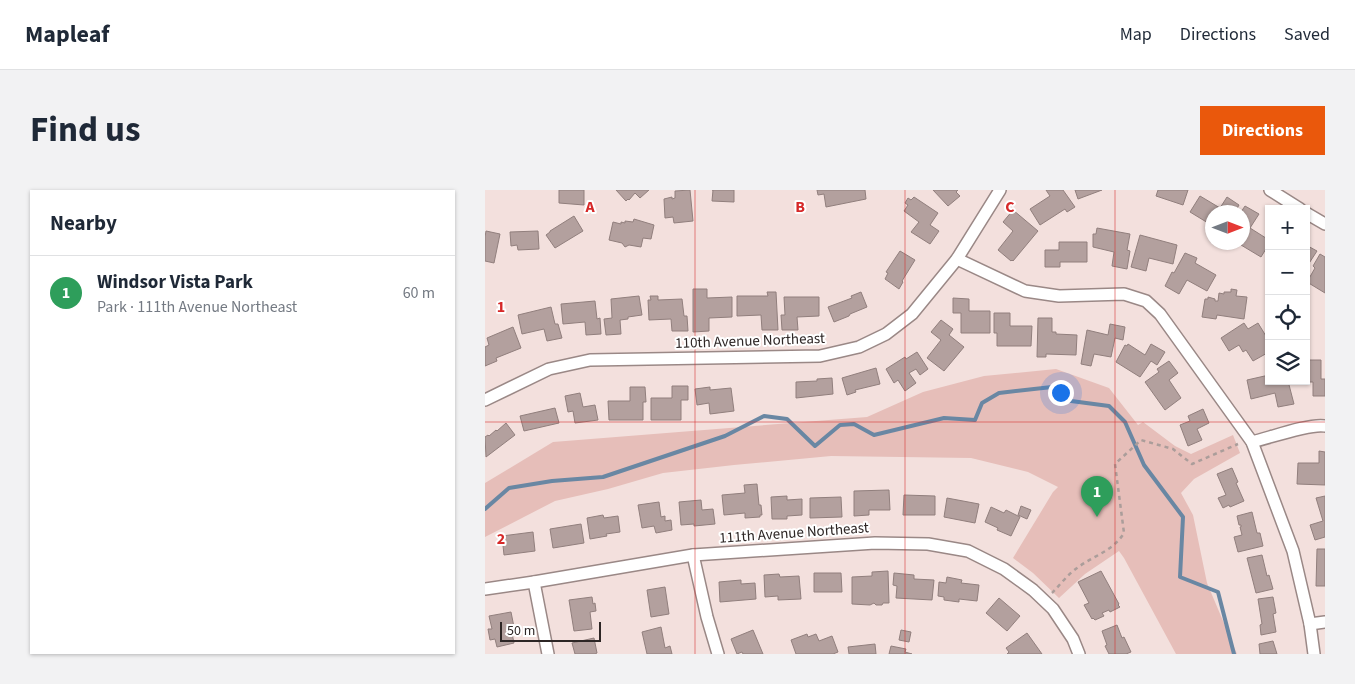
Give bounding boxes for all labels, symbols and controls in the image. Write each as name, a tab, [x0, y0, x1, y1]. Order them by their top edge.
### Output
text: Mapleaf	[25, 17, 110, 52]
text: Map	[1120, 22, 1152, 47]
text: Directions	[1180, 22, 1256, 47]
text: Saved	[1284, 22, 1330, 47]
text: Find us	[30, 105, 140, 155]
button: Directions	[1200, 106, 1325, 155]
text: A	[584, 196, 595, 218]
text: B	[795, 196, 805, 218]
text: C	[1005, 196, 1015, 218]
north arrow	[1205, 205, 1250, 250]
map controls	[1265, 205, 1310, 385]
button: +	[1265, 205, 1310, 250]
text: Nearby	[50, 208, 117, 238]
button: −	[1265, 250, 1310, 295]
text: Windsor Vista Park	[97, 269, 253, 296]
text: 1	[62, 282, 70, 304]
text: 60 m	[403, 282, 435, 304]
button: locate	[1265, 295, 1310, 340]
text: Park · 111th Avenue Northeast	[97, 296, 297, 318]
text: 1	[497, 296, 505, 318]
street label: 110th Avenue Northeast	[675, 328, 825, 354]
button: layers	[1265, 340, 1310, 385]
your location	[1048, 380, 1074, 406]
pin: 1	[1081, 476, 1113, 517]
street label: 111th Avenue Northeast	[718, 517, 870, 549]
text: 2	[497, 528, 505, 550]
scale bar	[500, 619, 601, 642]
text: 50 m	[507, 621, 535, 641]

